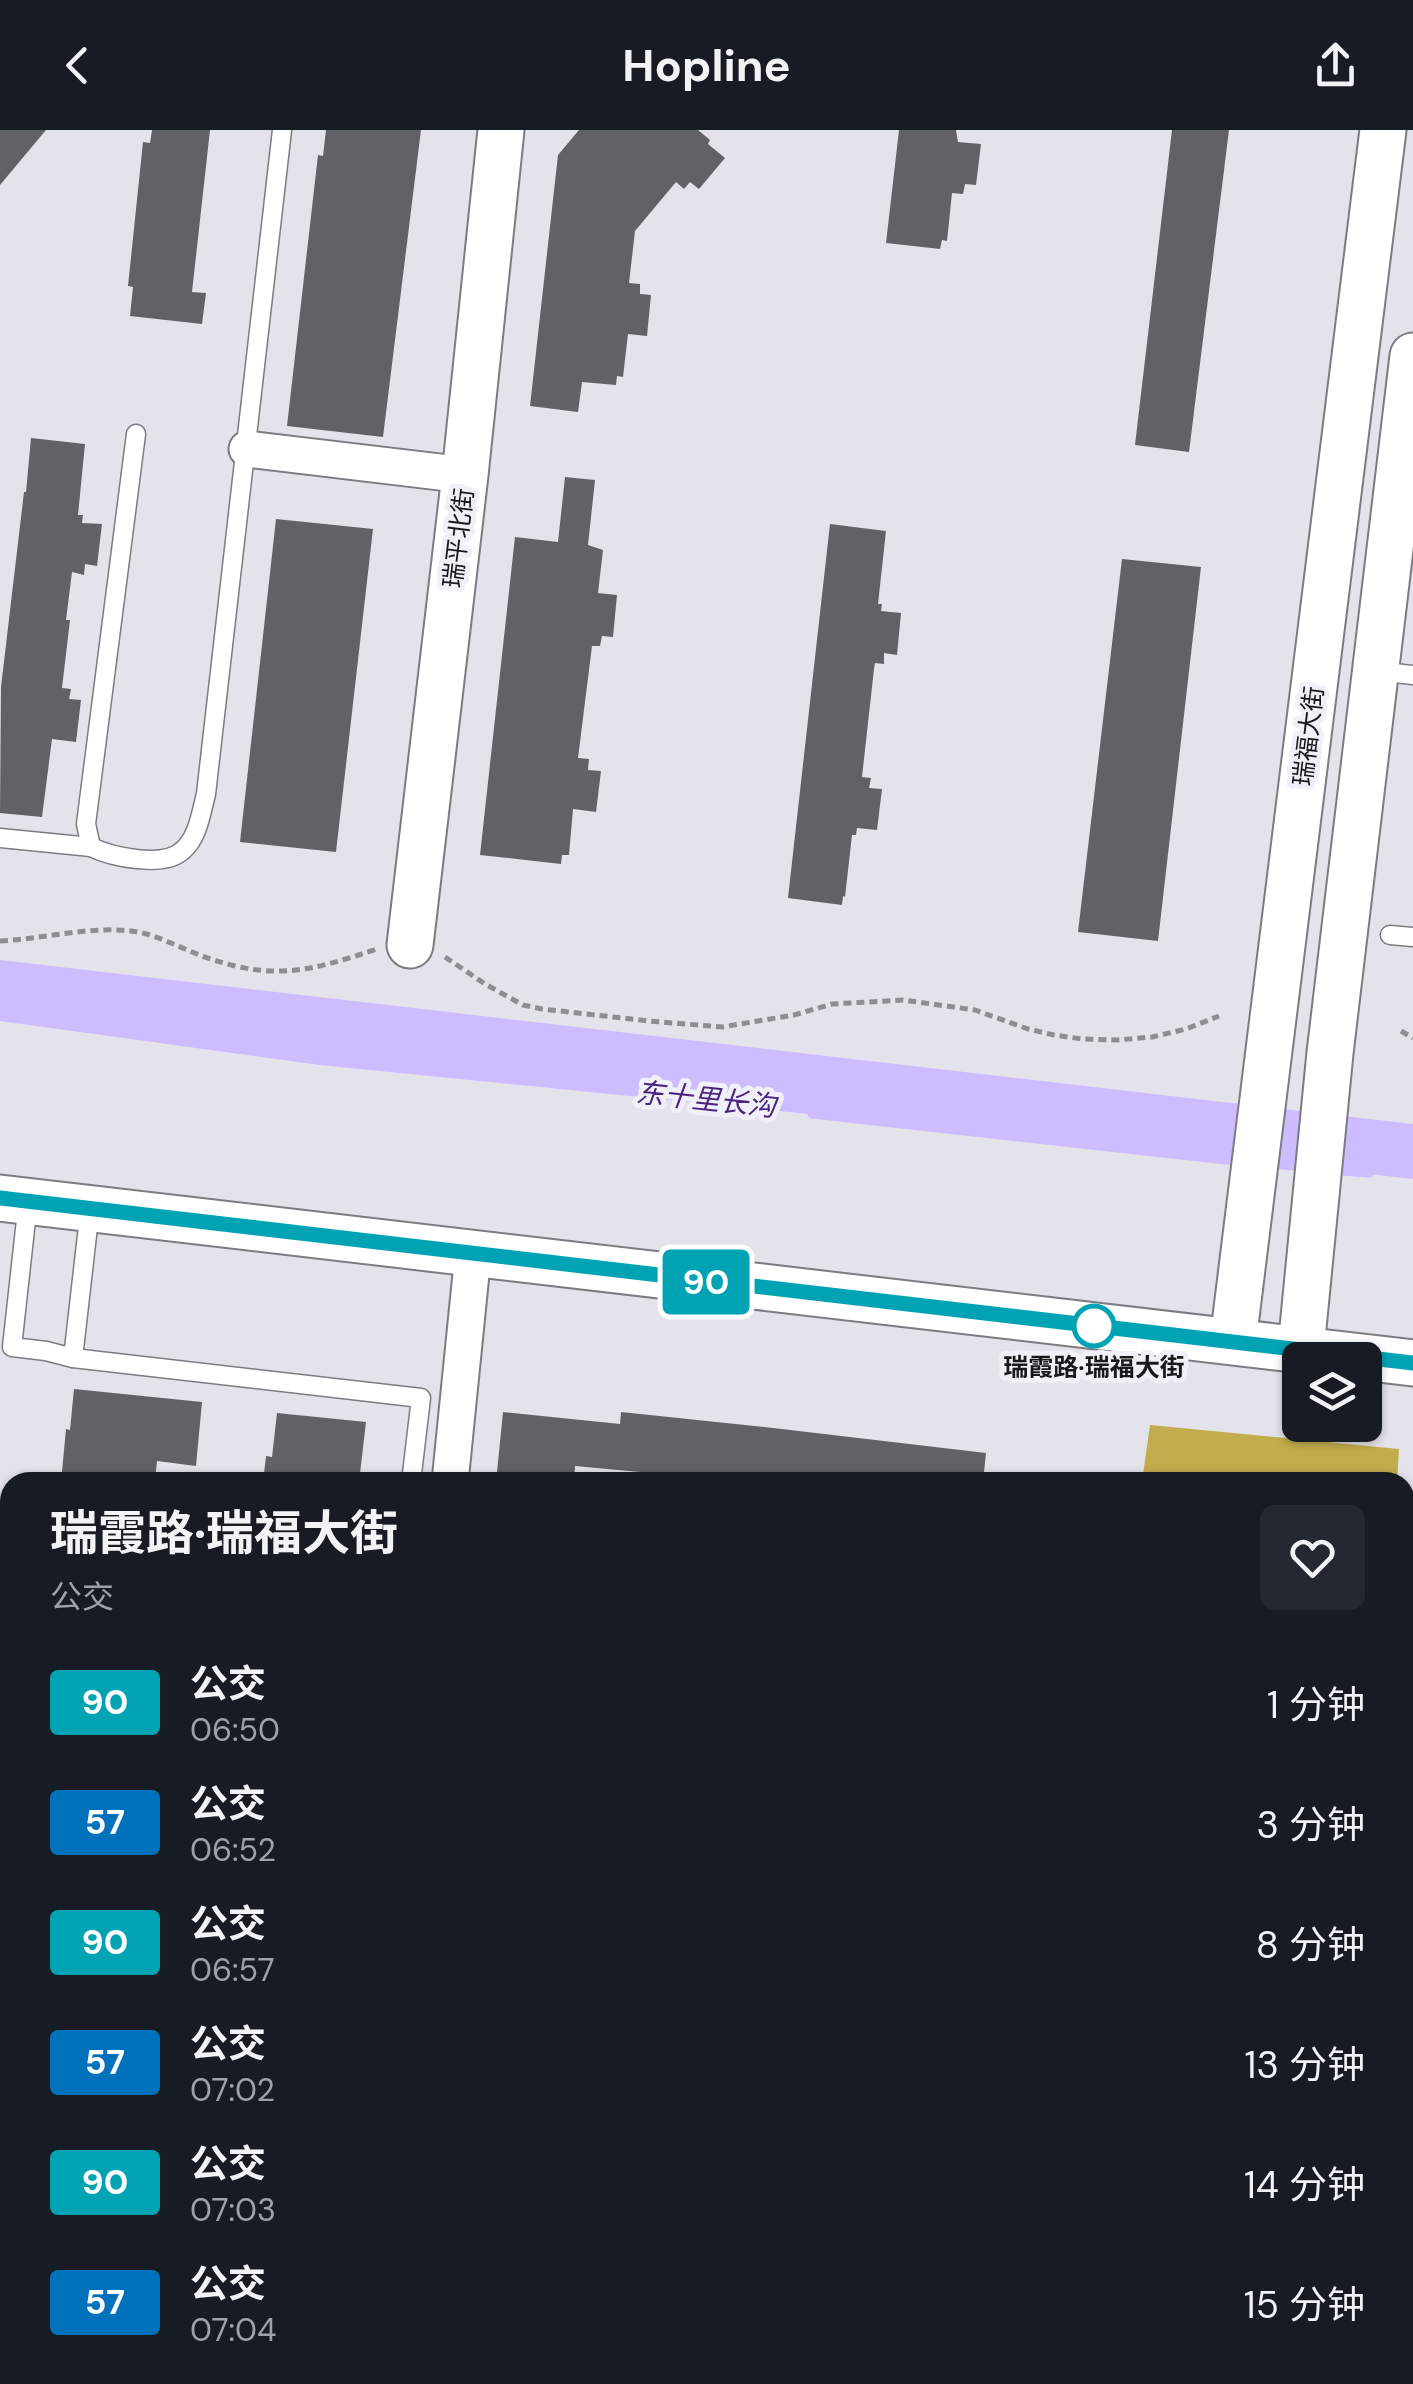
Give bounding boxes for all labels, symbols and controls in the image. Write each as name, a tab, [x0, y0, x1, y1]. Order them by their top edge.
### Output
text: Hopline	[622, 36, 791, 95]
icon: back	[50, 38, 105, 93]
icon: share	[1308, 38, 1363, 93]
street label: 瑞平北街	[436, 486, 481, 590]
street label: 瑞福大街	[1286, 684, 1331, 788]
water label: 东十里长沟	[634, 1074, 780, 1126]
line badge: 90	[661, 1250, 751, 1314]
text: 90	[683, 1259, 729, 1305]
marker: 瑞霞路·瑞福大街	[1073, 1305, 1115, 1347]
map controls	[1282, 1342, 1382, 1442]
button: layers	[1282, 1342, 1382, 1442]
place label: 瑞霞路·瑞福大街	[1003, 1351, 1185, 1384]
text: 瑞霞路·瑞福大街	[50, 1502, 398, 1565]
button: heart	[1260, 1505, 1365, 1610]
text: 公交	[50, 1576, 114, 1618]
text: 公交	[190, 1659, 266, 1709]
text: 90	[82, 1679, 128, 1725]
text: 1 分钟	[1267, 1680, 1365, 1730]
text: 06:50	[190, 1709, 280, 1751]
text: 公交	[190, 1779, 266, 1829]
text: 57	[85, 1799, 125, 1845]
text: 3 分钟	[1256, 1800, 1365, 1850]
text: 06:52	[190, 1829, 276, 1871]
text: 公交	[190, 1899, 266, 1949]
text: 90	[82, 1919, 128, 1965]
text: 8 分钟	[1256, 1920, 1365, 1970]
text: 06:57	[190, 1949, 275, 1991]
text: 公交	[190, 2019, 266, 2069]
text: 57	[85, 2039, 125, 2085]
text: 13 分钟	[1245, 2040, 1365, 2090]
text: 07:02	[190, 2069, 275, 2111]
text: 公交	[190, 2139, 266, 2189]
text: 90	[82, 2159, 128, 2205]
text: 14 分钟	[1244, 2160, 1365, 2210]
text: 07:03	[190, 2189, 276, 2231]
text: 公交	[190, 2259, 266, 2309]
text: 57	[85, 2279, 125, 2325]
text: 15 分钟	[1244, 2280, 1365, 2330]
text: 07:04	[190, 2309, 276, 2351]

